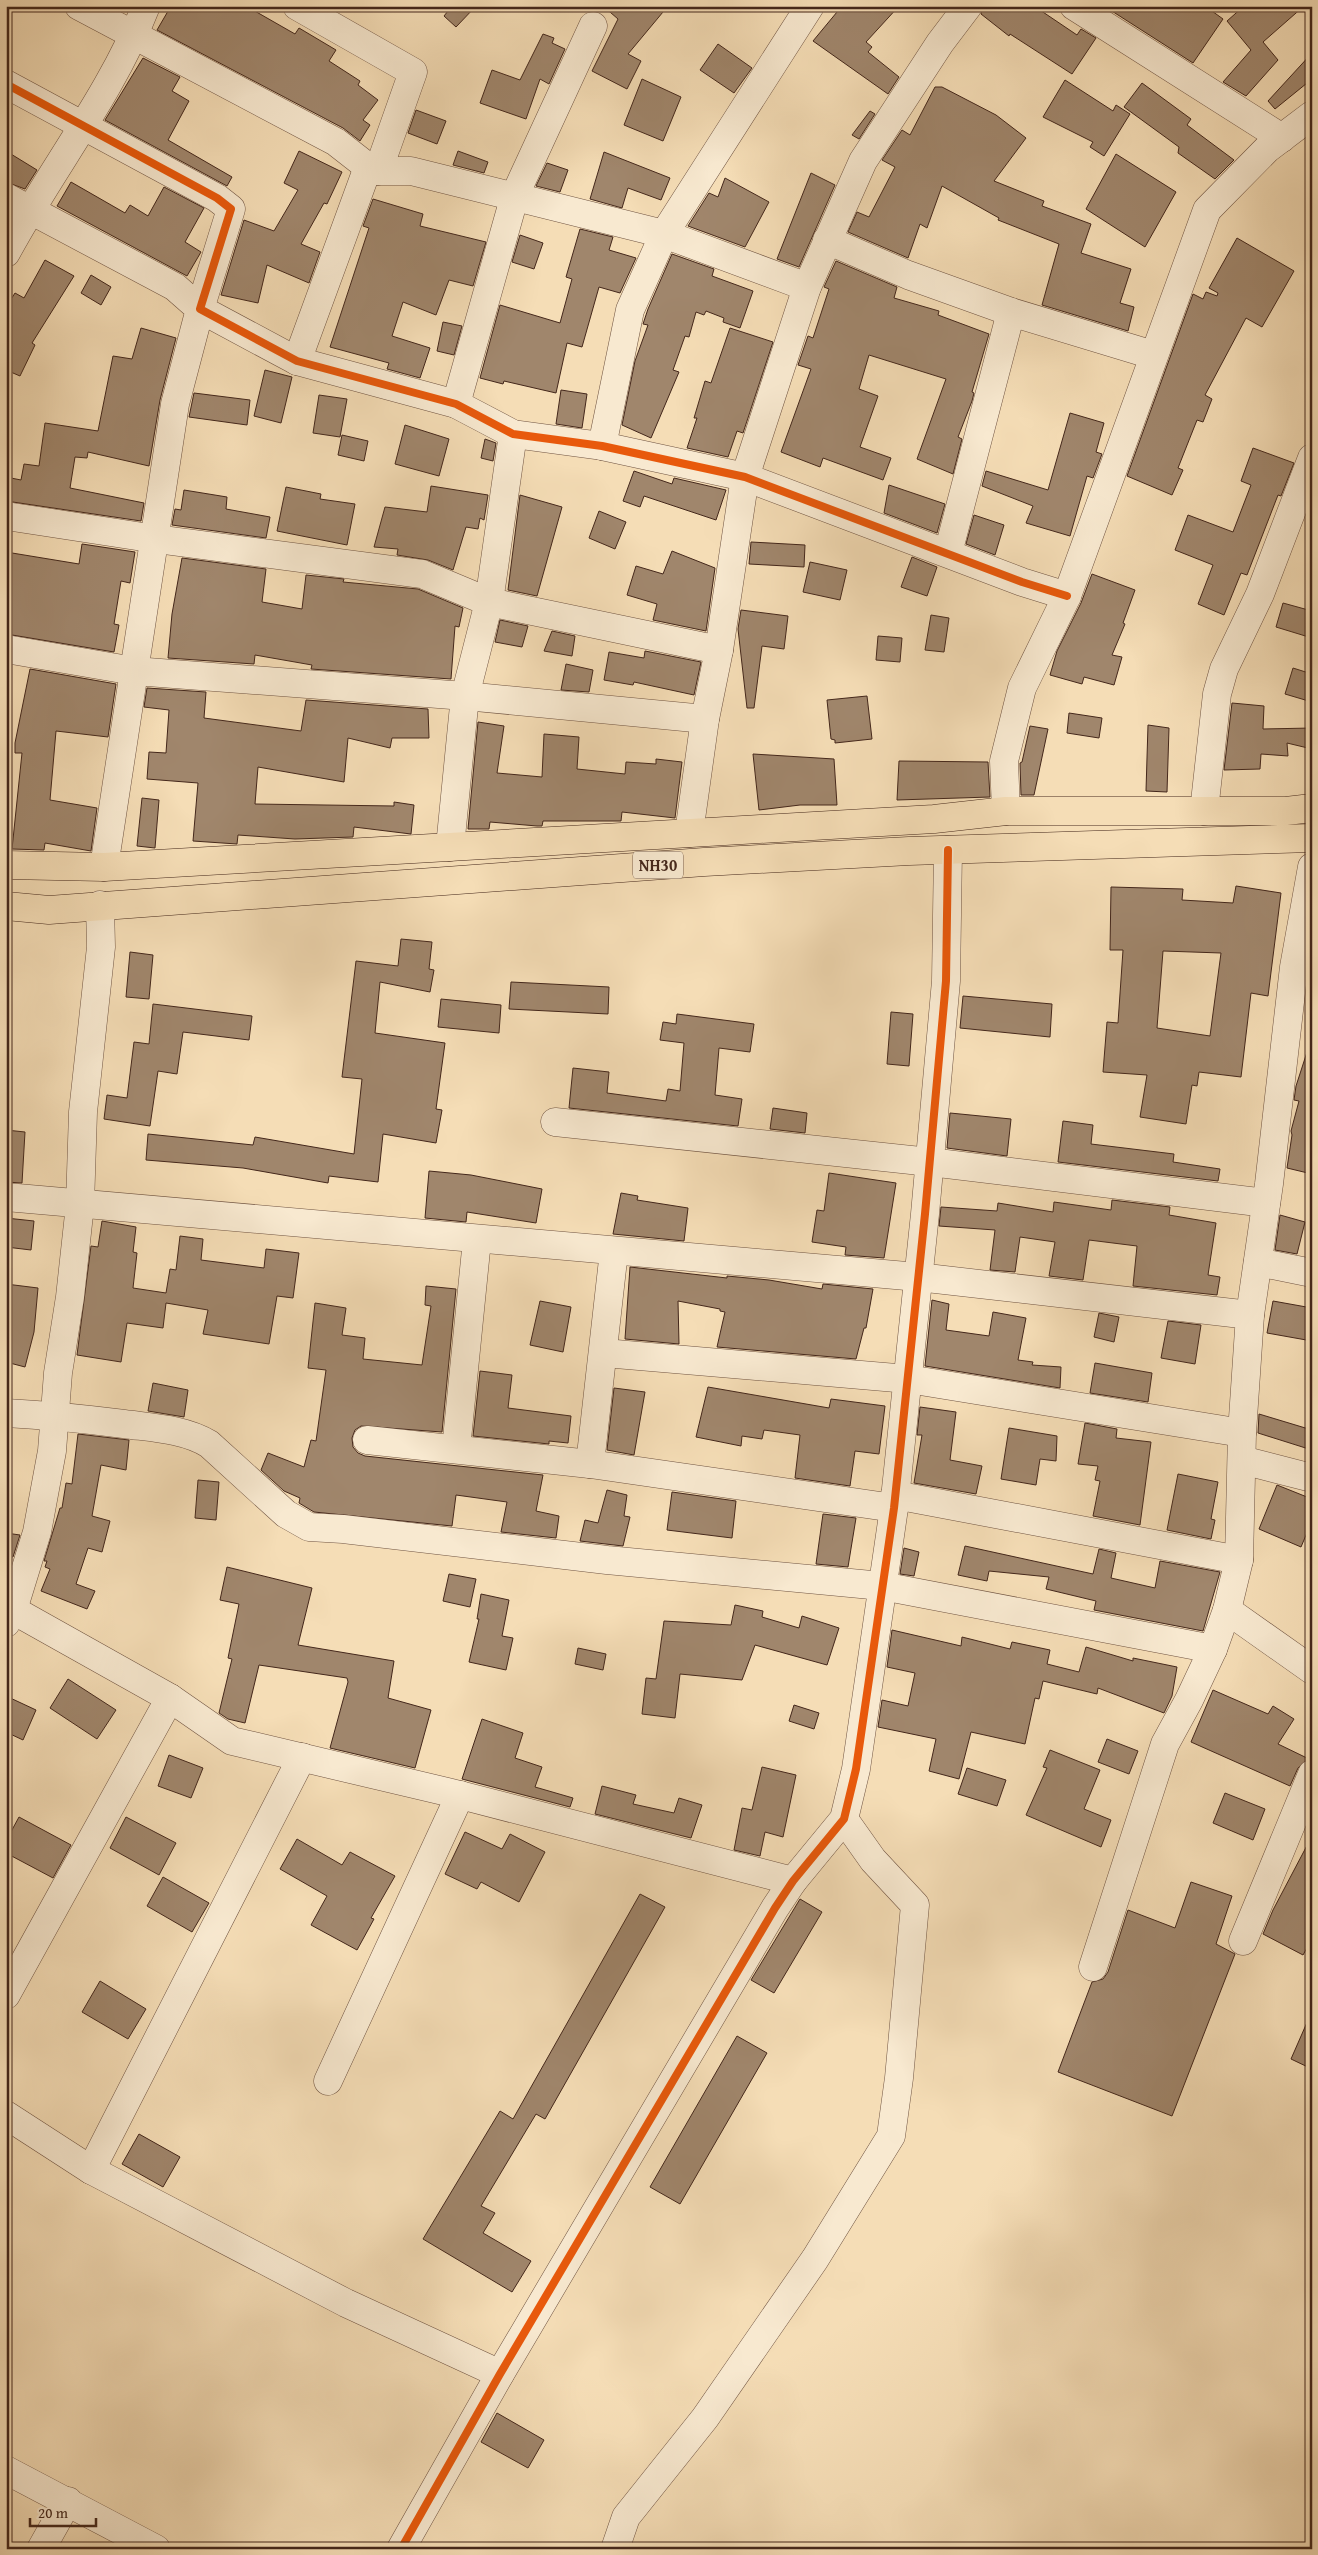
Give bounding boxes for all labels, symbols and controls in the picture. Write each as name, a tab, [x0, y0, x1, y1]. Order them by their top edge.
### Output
road number: NH30	[633, 852, 683, 878]
scale bar	[30, 2495, 96, 2527]
text: 20 m	[38, 2502, 69, 2523]

